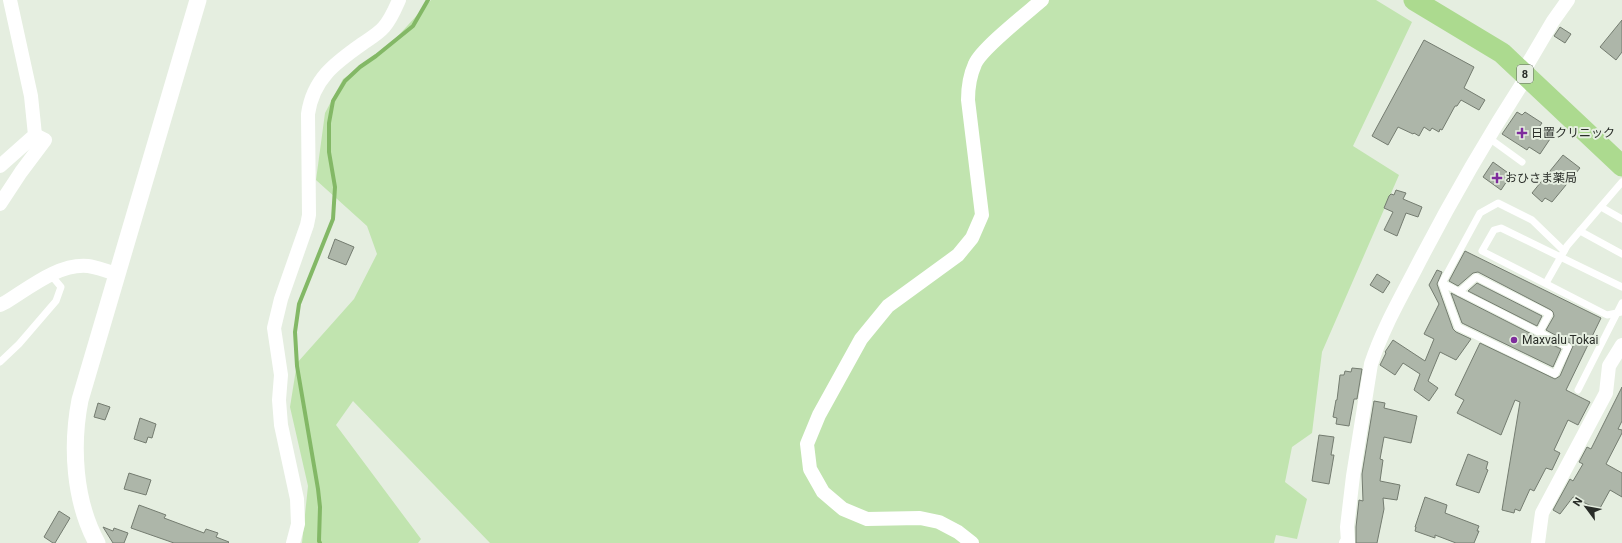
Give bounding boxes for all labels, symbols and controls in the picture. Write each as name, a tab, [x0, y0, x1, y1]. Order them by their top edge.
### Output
road number: 8	[1517, 65, 1533, 83]
place label: 日置クリニック	[1531, 126, 1615, 140]
marker: 日置クリニック	[1516, 127, 1528, 139]
place label: おひさま薬局	[1505, 171, 1577, 185]
marker: おひさま薬局	[1492, 173, 1502, 183]
place label: Maxvalu Tokai	[1522, 333, 1599, 347]
marker: Maxvalu Tokai	[1509, 335, 1519, 345]
north arrow	[1566, 487, 1606, 527]
text: N	[1570, 495, 1586, 509]

